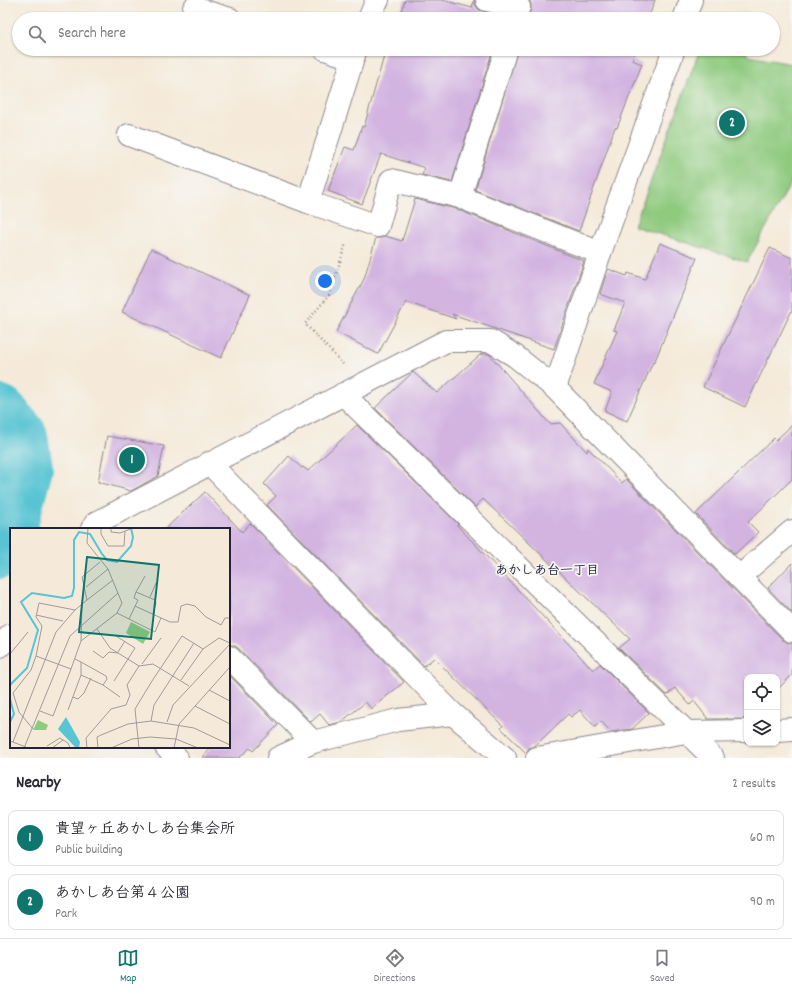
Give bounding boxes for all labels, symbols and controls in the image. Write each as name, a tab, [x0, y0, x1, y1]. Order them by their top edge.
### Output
search box	[12, 12, 780, 56]
icon: search	[26, 23, 48, 45]
text: Search here	[58, 23, 126, 45]
pin: 2	[719, 108, 745, 138]
your location	[315, 271, 335, 291]
pin: 1	[119, 445, 145, 475]
inset map	[10, 528, 230, 748]
district label: あかしあ台一丁目	[495, 562, 599, 581]
map controls	[744, 674, 780, 746]
button: locate	[744, 674, 780, 710]
button: layers	[744, 710, 780, 746]
text: Nearby	[16, 772, 60, 796]
text: 2 results	[732, 775, 776, 794]
text: 貴望ヶ丘あかしあ台集会所	[55, 819, 235, 841]
text: 1	[29, 829, 31, 848]
text: 60 m	[750, 829, 775, 848]
text: Public building	[55, 841, 123, 860]
text: あかしあ台第４公園	[55, 883, 190, 905]
text: 2	[27, 893, 33, 912]
text: 90 m	[750, 893, 775, 912]
text: Park	[55, 905, 77, 924]
tab: Map	[117, 947, 139, 987]
tab: Directions	[374, 947, 416, 987]
tab: Saved	[650, 947, 675, 987]

